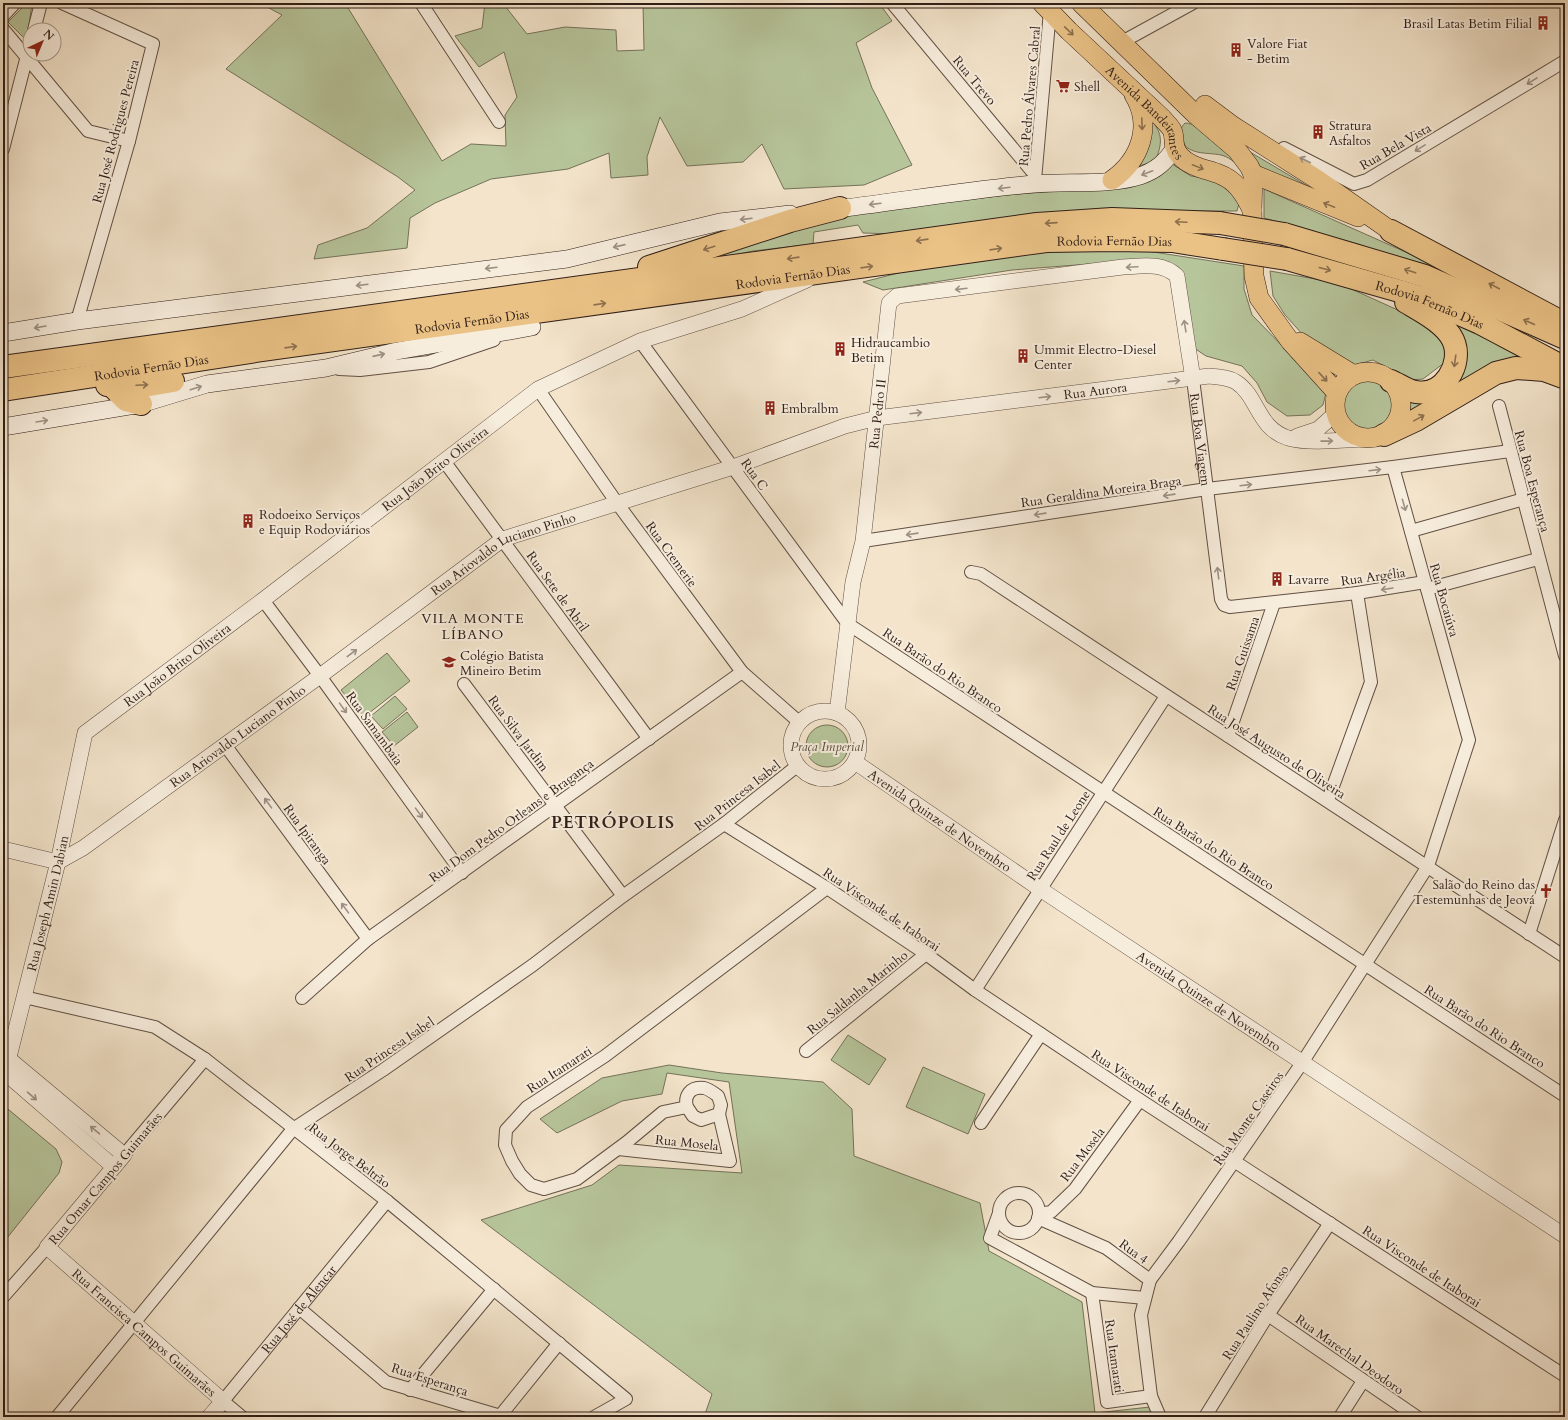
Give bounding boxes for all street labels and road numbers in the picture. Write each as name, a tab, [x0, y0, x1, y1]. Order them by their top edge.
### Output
street label: Rua Pedro Álvares Cabral	[1015, 25, 1045, 167]
street label: Rua Trevo	[948, 52, 1000, 109]
street label: Rua José Rodrigues Pereira	[88, 57, 144, 205]
street label: Avenida Bandeirantes	[1101, 62, 1187, 164]
street label: Rua Bela Vista	[1356, 119, 1435, 175]
street label: Rodovia Fernão Dias	[1057, 232, 1172, 251]
street label: Rodovia Fernão Dias	[735, 260, 851, 294]
street label: Rodovia Fernão Dias	[1373, 277, 1487, 334]
street label: Rodovia Fernão Dias	[414, 305, 530, 339]
street label: Rodovia Fernão Dias	[93, 350, 210, 386]
street label: Rua Pedro II	[865, 378, 891, 450]
street label: Rua Aurora	[1063, 378, 1129, 404]
street label: Rua Boa Viagem	[1185, 392, 1215, 487]
street label: Rua João Brito Oliveira	[378, 422, 492, 516]
street label: Rua Boa Esperança	[1510, 428, 1554, 535]
street label: Rua C	[737, 455, 772, 494]
street label: Rua Geraldina Moreira Braga	[1020, 472, 1183, 512]
street label: Rua Ariovaldo Luciano Pinho	[427, 509, 578, 600]
street label: Rua Cremerie	[641, 518, 701, 591]
street label: Rua Sete de Abril	[522, 548, 593, 636]
street label: Rua Bocaiúva	[1425, 561, 1463, 639]
street label: Rua Argélia	[1340, 564, 1407, 590]
street label: Rua Guissama	[1222, 614, 1264, 693]
street label: Rua João Brito Oliveira	[120, 619, 235, 711]
street label: Rua Barão do Rio Branco	[879, 624, 1006, 718]
street label: Rua Ariovaldo Luciano Pinho	[166, 681, 310, 792]
street label: Rua Samambaia	[341, 688, 407, 769]
street label: Rua Silva Jardim	[484, 692, 553, 775]
street label: Rua José Augusto de Oliveira	[1204, 700, 1349, 803]
street label: Rua Dom Pedro Orleans e Bragança	[426, 755, 598, 887]
street label: Rua Princesa Isabel	[691, 756, 785, 835]
street label: Avenida Quinze de Novembro	[864, 766, 1015, 877]
street label: Rua Raul de Leone	[1023, 787, 1095, 884]
street label: Rua Ipiranga	[279, 801, 336, 869]
street label: Rua Barão do Rio Branco	[1150, 803, 1277, 895]
street label: Rua Joseph Amin Dabian	[23, 833, 73, 973]
street label: Rua Visconde de Itaborai	[819, 864, 944, 956]
street label: Rua Saldanha Marinho	[804, 947, 912, 1039]
street label: Avenida Quinze de Novembro	[1133, 947, 1284, 1056]
street label: Rua Barão do Rio Branco	[1421, 981, 1548, 1073]
street label: Rua Princesa Isabel	[341, 1013, 439, 1087]
street label: Rua Itamarati	[524, 1042, 596, 1098]
street label: Rua Visconde de Itaborai	[1088, 1046, 1213, 1136]
street label: Rua Monte Caseiros	[1210, 1068, 1288, 1169]
street label: Rua Omar Campos Guimarães	[45, 1109, 167, 1249]
street label: Rua Jorge Beltrão	[305, 1119, 394, 1192]
street label: Rua Mosela	[1056, 1123, 1109, 1185]
street label: Rua Mosela	[654, 1131, 720, 1155]
street label: Rua Visconde de Itaborai	[1359, 1222, 1484, 1312]
street label: Rua 4	[1115, 1235, 1152, 1269]
street label: Rua José de Alencar	[258, 1261, 341, 1357]
street label: Rua Paulino Afonso	[1218, 1262, 1293, 1363]
street label: Rua Francisca Campos Guimarães	[68, 1265, 220, 1401]
street label: Rua Marechal Deodoro	[1292, 1311, 1407, 1399]
street label: Rua Itamarati	[1100, 1318, 1128, 1394]
street label: Rua Esperança	[389, 1359, 471, 1401]

